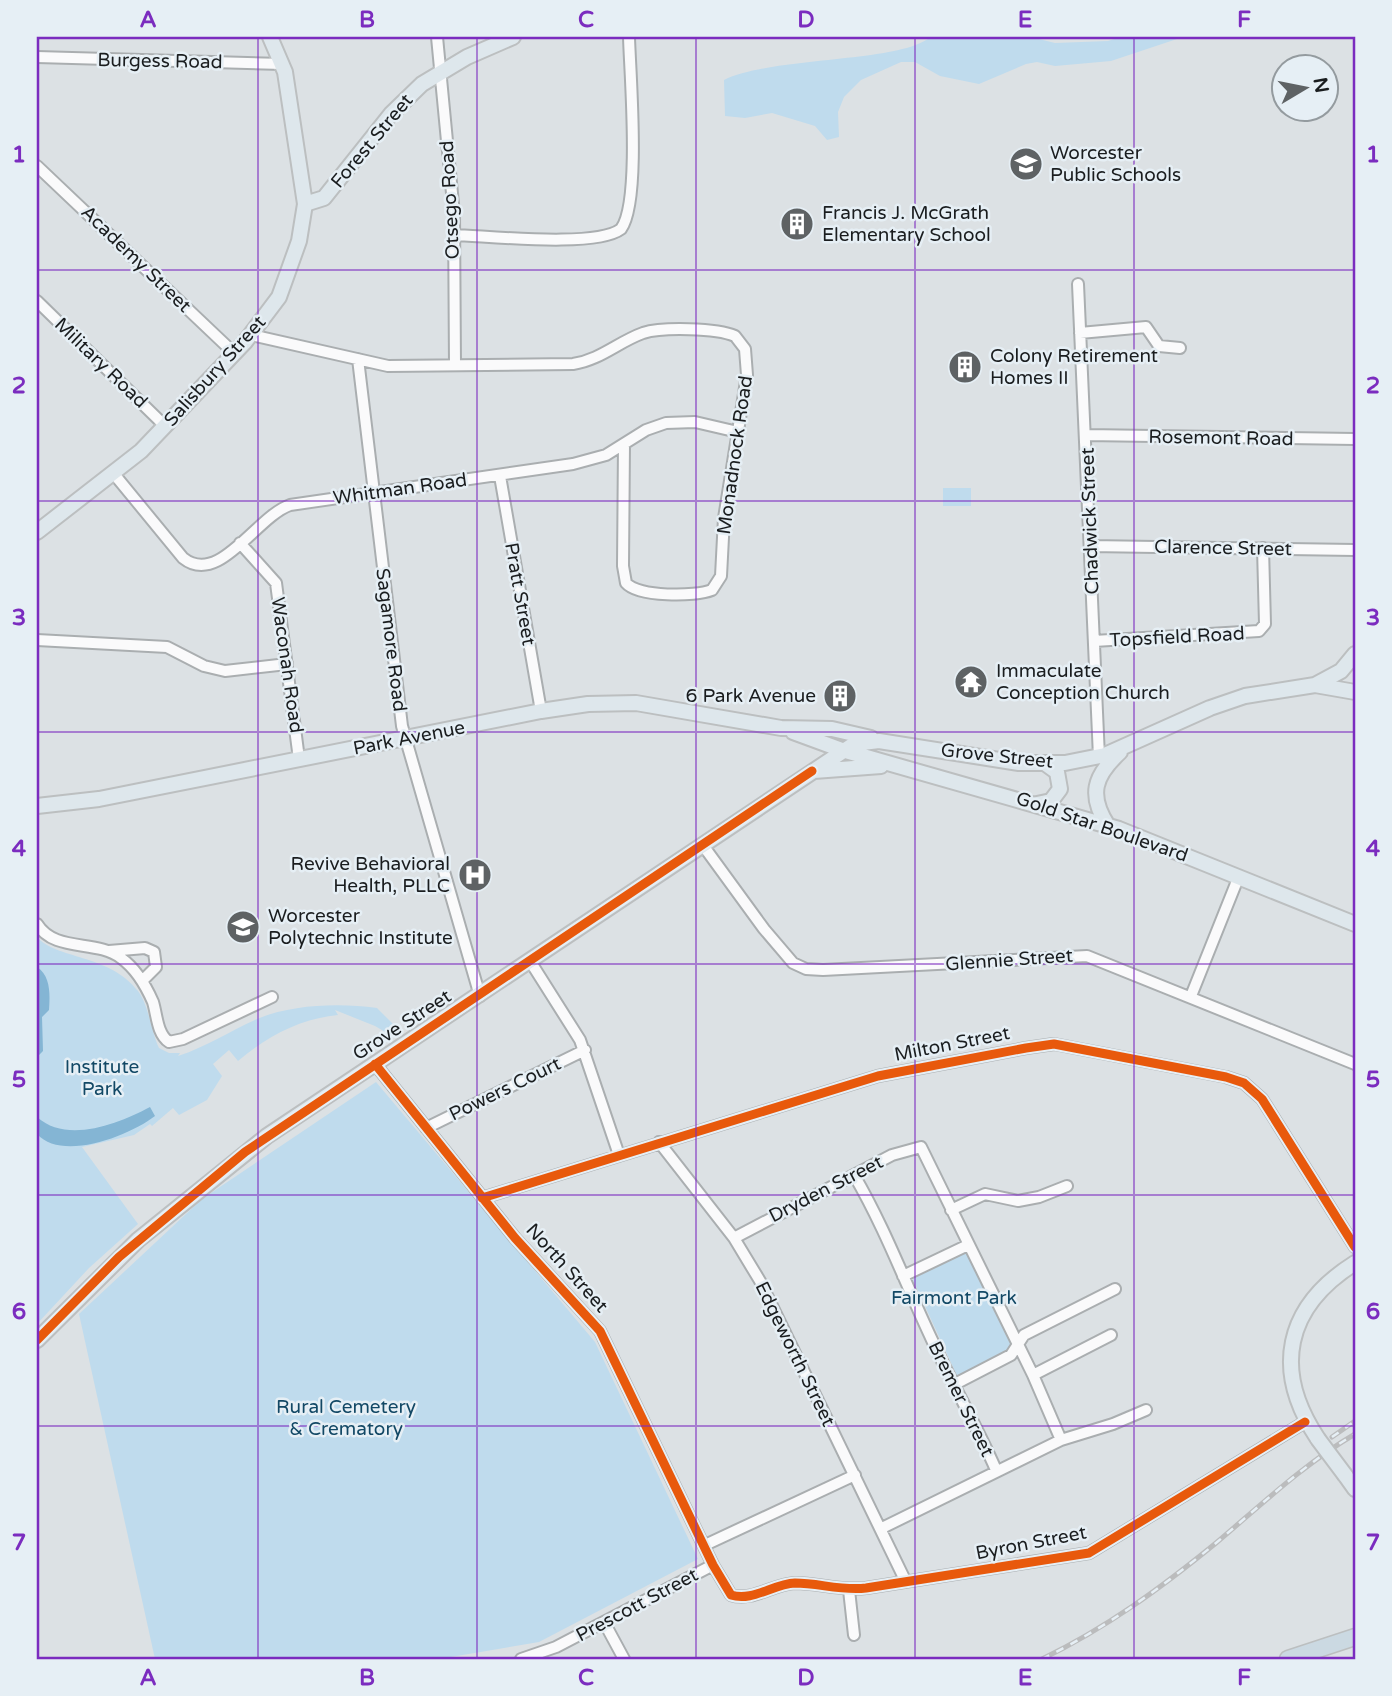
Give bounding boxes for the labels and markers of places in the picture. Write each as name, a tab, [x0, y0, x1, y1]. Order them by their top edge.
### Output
place label: Worcester Public Schools	[1050, 142, 1181, 186]
school or university icon: Worcester Public Schools	[1007, 145, 1045, 183]
place label: Francis J. McGrath Elementary School	[822, 202, 991, 246]
building icon: Francis J. McGrath Elementary School	[778, 205, 816, 243]
place label: Colony Retirement Homes II	[990, 345, 1158, 389]
building icon: Colony Retirement Homes II	[946, 348, 984, 386]
place label: Immaculate Conception Church	[996, 660, 1170, 704]
temple icon: Immaculate Conception Church	[952, 663, 990, 701]
building icon: 6 Park Avenue	[821, 677, 859, 715]
place label: 6 Park Avenue	[686, 685, 816, 707]
place label: Revive Behavioral Health, PLLC	[290, 853, 450, 897]
hospital icon: Revive Behavioral Health, PLLC	[456, 856, 494, 894]
place label: Worcester Polytechnic Institute	[268, 905, 453, 949]
school or university icon: Worcester Polytechnic Institute	[224, 908, 262, 946]

